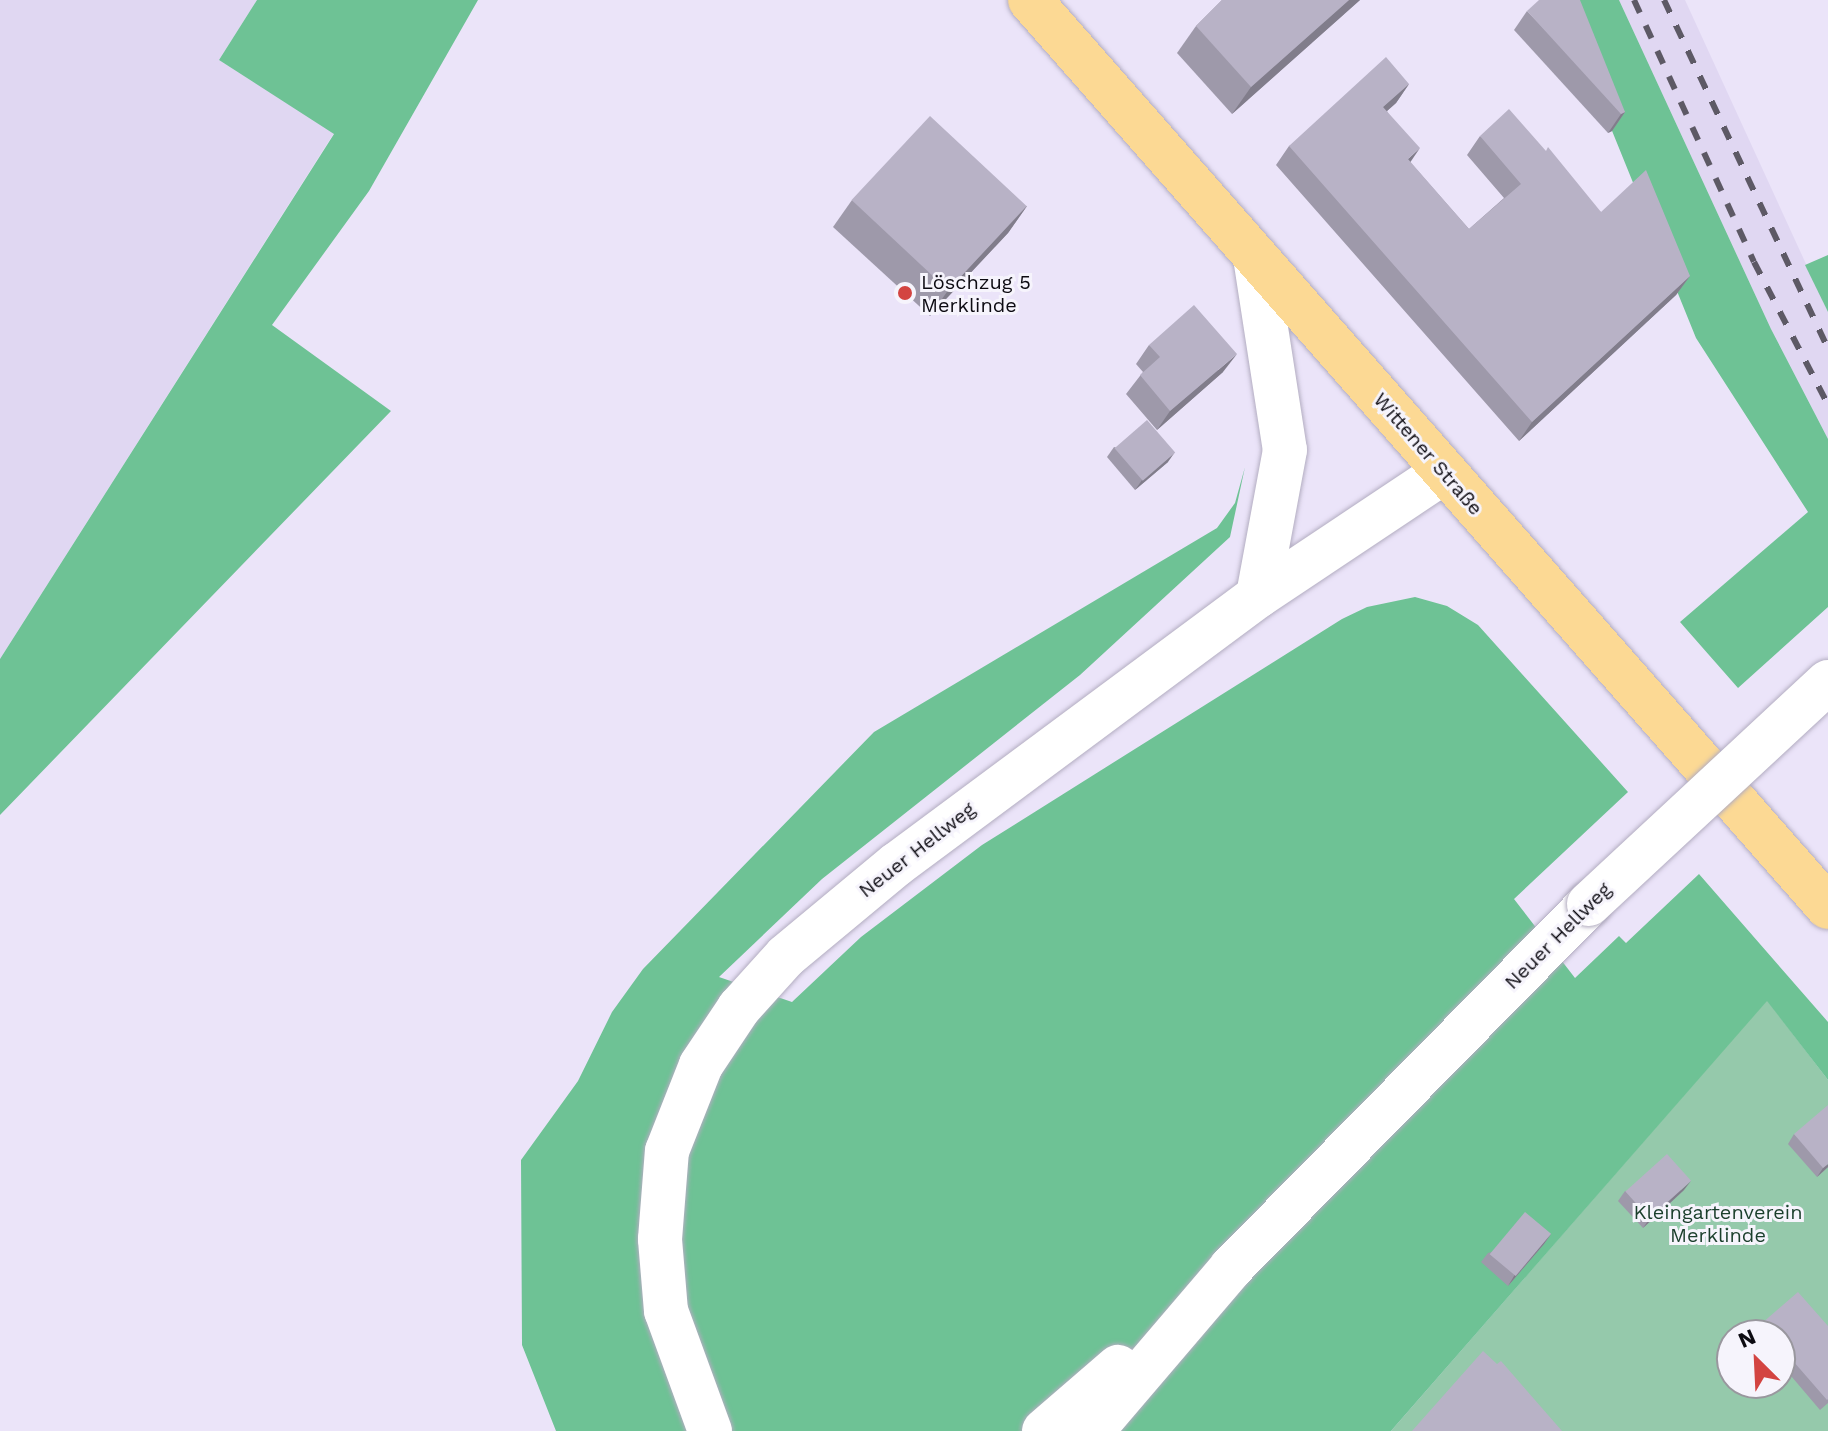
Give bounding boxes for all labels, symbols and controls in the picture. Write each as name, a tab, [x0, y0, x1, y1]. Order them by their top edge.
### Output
place label: Löschzug 5 Merklinde	[921, 270, 1031, 317]
marker: Löschzug 5 Merklinde	[896, 284, 914, 302]
street label: Wittener Straße	[1368, 388, 1488, 520]
street label: Neuer Hellweg	[854, 797, 980, 903]
street label: Neuer Hellweg	[1500, 878, 1616, 994]
park label: Kleingartenverein Merklinde	[1633, 1201, 1803, 1248]
north arrow	[1716, 1319, 1796, 1399]
text: N	[1734, 1324, 1759, 1353]

